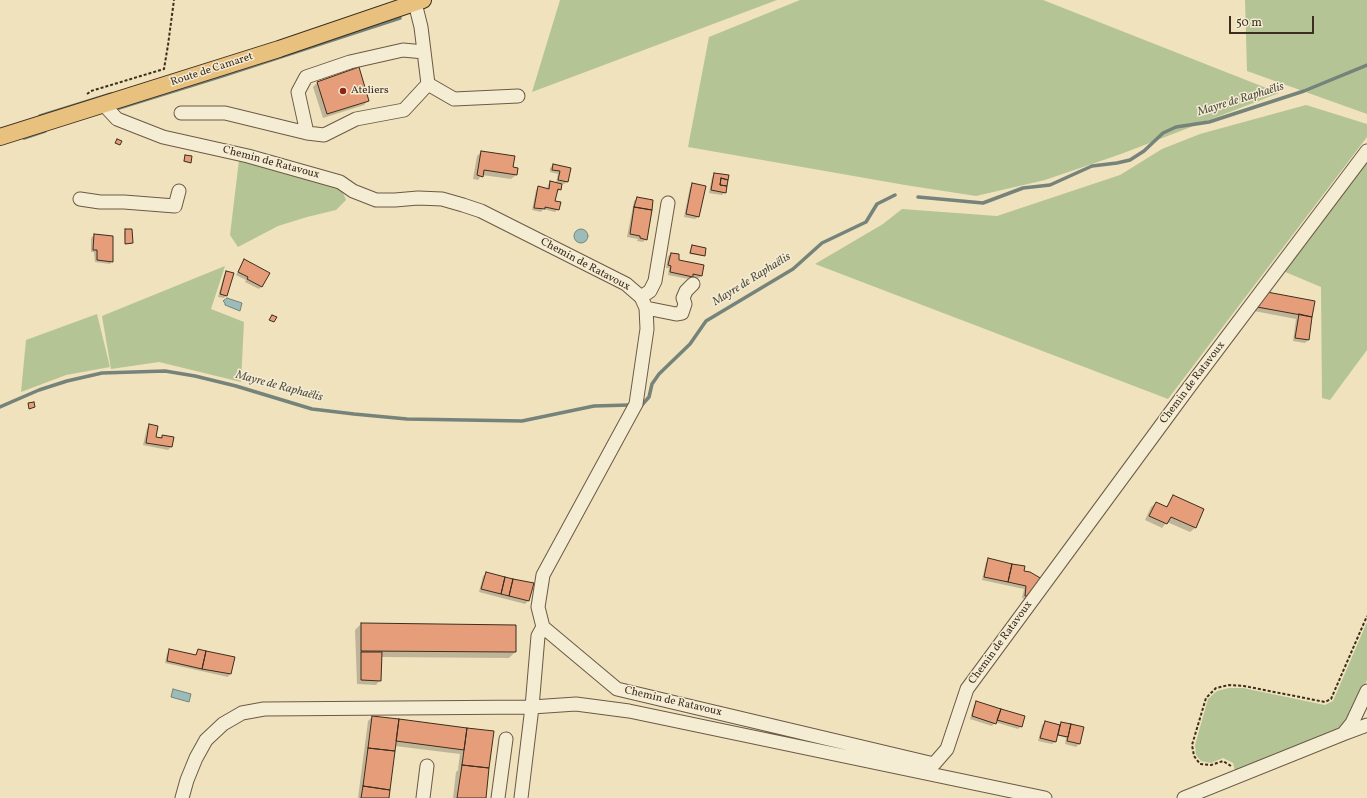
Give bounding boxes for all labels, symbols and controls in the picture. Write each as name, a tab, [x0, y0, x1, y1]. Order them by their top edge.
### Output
scale bar	[1231, 8, 1316, 34]
text: 50 m	[1236, 15, 1262, 31]
street label: Route de Camaret	[169, 50, 255, 90]
water label: Mayre de Raphaëlis	[1196, 80, 1286, 120]
place label: Ateliers	[351, 84, 389, 98]
marker: Ateliers	[338, 86, 348, 96]
street label: Chemin de Ratavoux	[221, 144, 321, 182]
street label: Chemin de Ratavoux	[538, 236, 632, 294]
water label: Mayre de Raphaëlis	[710, 250, 794, 310]
street label: Chemin de Ratavoux	[1158, 339, 1228, 427]
water label: Mayre de Raphaëlis	[234, 368, 324, 406]
street label: Chemin de Ratavoux	[966, 599, 1036, 687]
street label: Chemin de Ratavoux	[623, 684, 723, 720]

